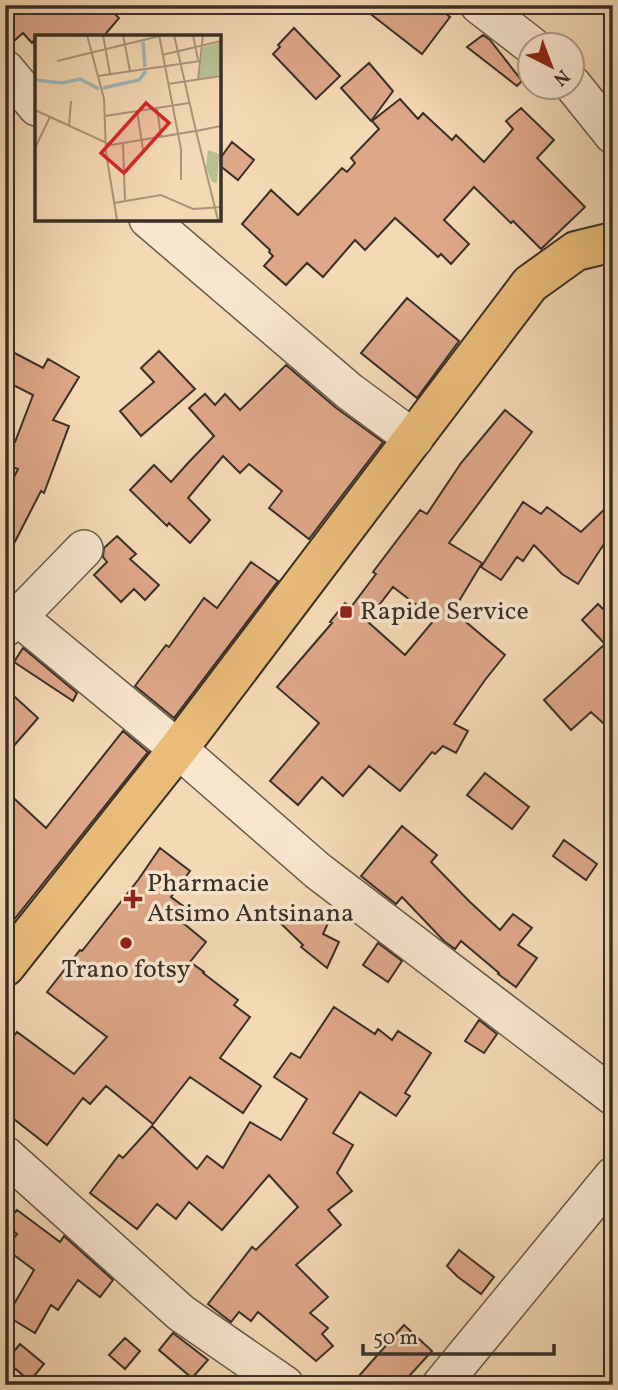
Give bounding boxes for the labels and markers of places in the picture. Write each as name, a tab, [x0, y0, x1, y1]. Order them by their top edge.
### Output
place label: Rapide Service	[360, 594, 529, 630]
marker: Rapide Service	[338, 604, 354, 620]
place label: Pharmacie Atsimo Antsinana	[147, 866, 354, 932]
marker: Pharmacie Atsimo Antsinana	[125, 891, 141, 907]
marker: Trano fotsy	[118, 935, 134, 951]
place label: Trano fotsy	[61, 952, 191, 988]

